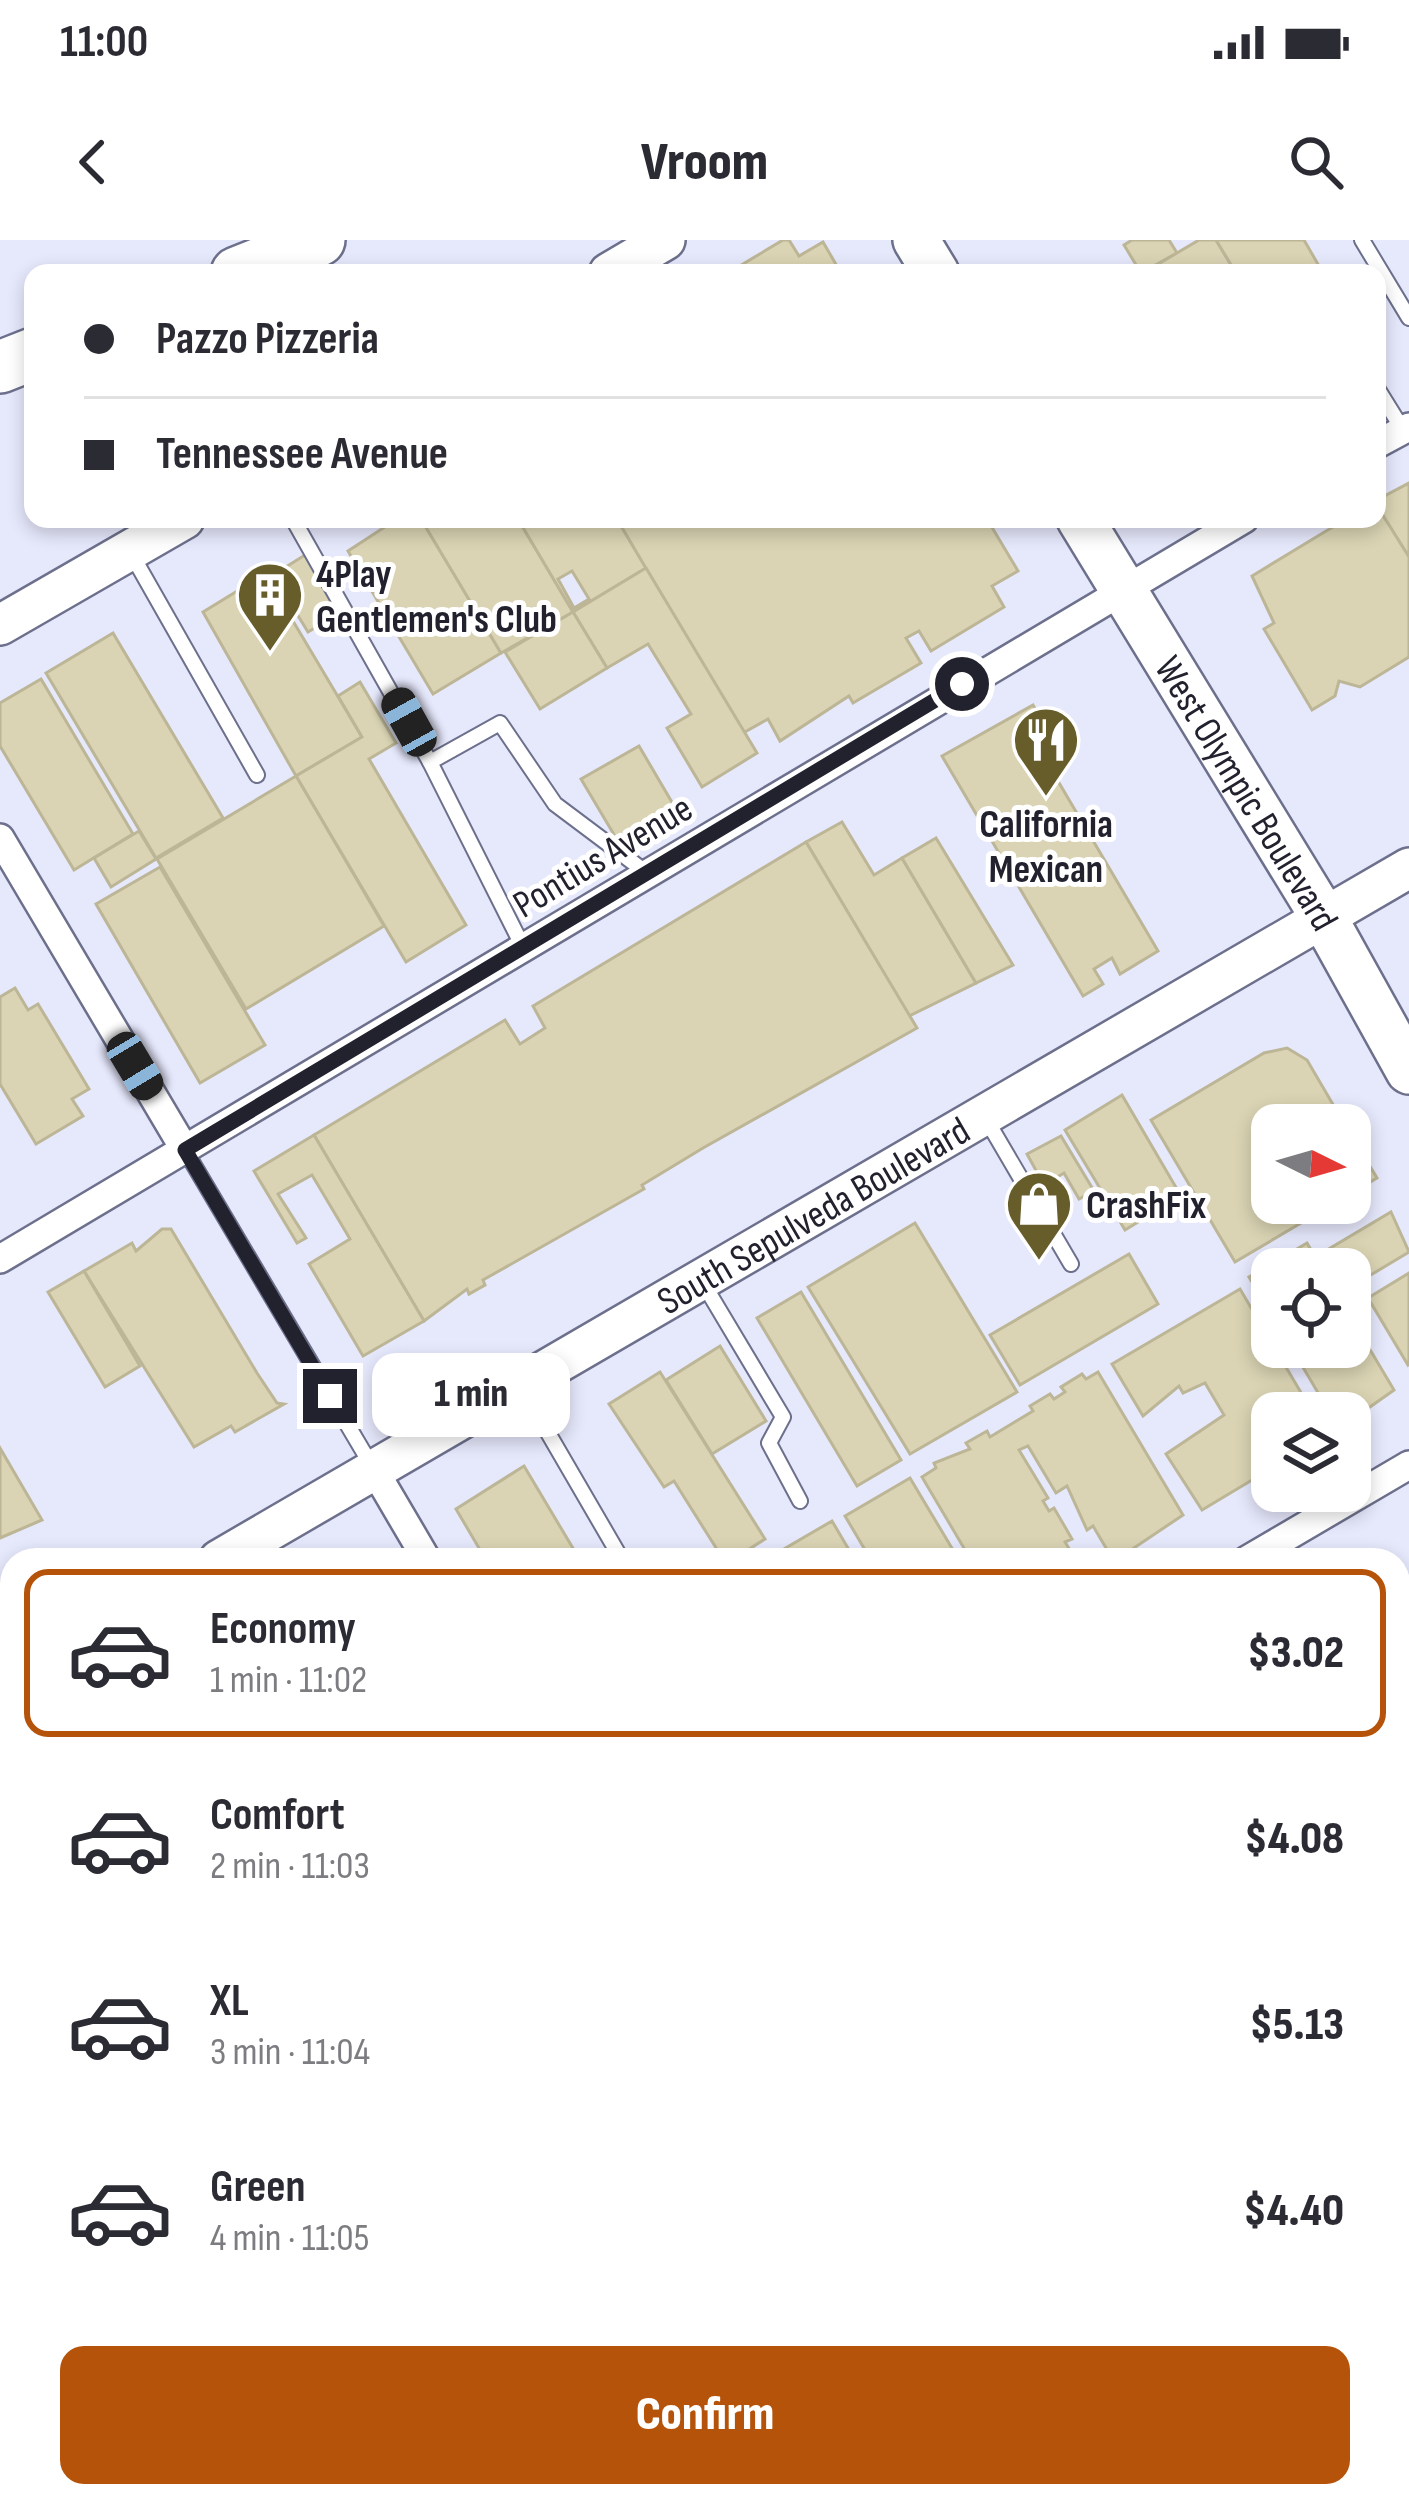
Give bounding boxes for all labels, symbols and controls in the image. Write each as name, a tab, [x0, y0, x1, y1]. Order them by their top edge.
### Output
text: 11:00	[60, 15, 148, 70]
icon: back	[60, 129, 126, 195]
icon: search	[1283, 129, 1349, 195]
text: Vroom	[641, 130, 768, 195]
text: Pazzo Pizzeria	[156, 312, 379, 367]
text: Tennessee Avenue	[156, 427, 448, 482]
place label: 4Play Gentlemen's Club	[316, 552, 557, 644]
building icon: 4Play Gentlemen's Club	[235, 560, 305, 654]
street label: West Olympic Boulevard	[1144, 648, 1347, 939]
route start	[935, 657, 989, 711]
car	[376, 682, 442, 762]
restaurant icon: California Mexican	[1011, 705, 1081, 799]
street label: Pontius Avenue	[505, 785, 701, 929]
place label: California Mexican	[979, 802, 1113, 894]
car	[101, 1026, 169, 1106]
north arrow	[1251, 1104, 1371, 1224]
map controls	[1251, 1104, 1371, 1512]
street label: South Sepulveda Boulevard	[650, 1108, 979, 1326]
shop icon: CrashFix	[1004, 1169, 1074, 1263]
place label: CrashFix	[1086, 1183, 1206, 1230]
button: locate	[1251, 1248, 1371, 1368]
callout: 1 min	[372, 1354, 570, 1438]
route end	[303, 1369, 357, 1423]
text: 1 min	[434, 1371, 508, 1418]
button: layers	[1251, 1392, 1371, 1512]
icon: car	[66, 1599, 174, 1707]
text: Economy	[210, 1602, 356, 1657]
text: $3.02	[1248, 1626, 1344, 1681]
text: 1 min · 11:02	[210, 1657, 367, 1704]
icon: car	[66, 1785, 174, 1893]
text: Comfort	[210, 1788, 345, 1843]
text: $4.08	[1245, 1812, 1344, 1867]
text: 2 min · 11:03	[210, 1843, 370, 1890]
icon: car	[66, 1971, 174, 2079]
text: XL	[210, 1974, 249, 2029]
text: $5.13	[1250, 1998, 1344, 2053]
text: 3 min · 11:04	[210, 2029, 370, 2076]
icon: car	[66, 2157, 174, 2265]
text: Green	[210, 2160, 306, 2215]
text: $4.40	[1243, 2184, 1344, 2239]
text: 4 min · 11:05	[210, 2215, 369, 2262]
button: Confirm	[60, 2346, 1350, 2484]

